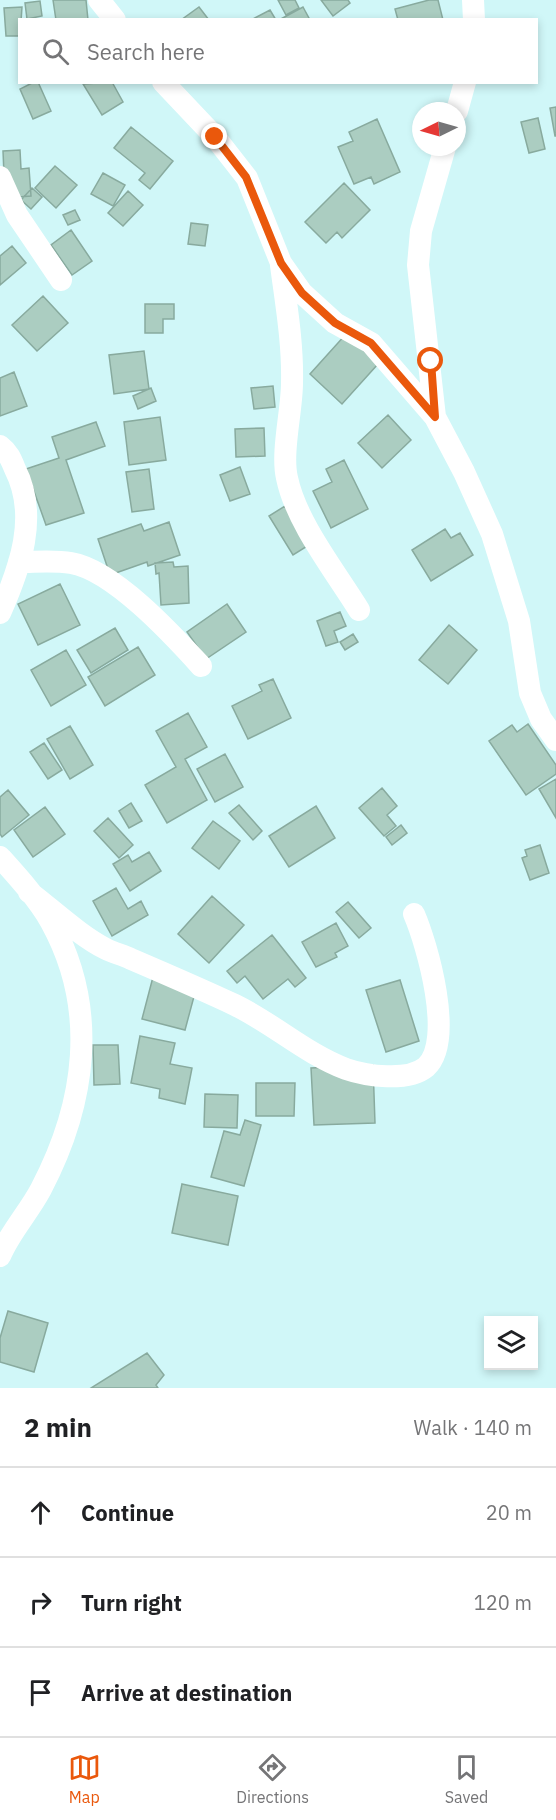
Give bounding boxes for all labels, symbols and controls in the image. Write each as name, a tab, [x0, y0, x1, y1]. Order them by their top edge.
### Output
search box	[18, 18, 538, 84]
icon: search	[39, 35, 72, 68]
text: Search here	[87, 37, 205, 66]
north arrow	[412, 102, 466, 156]
route end	[201, 123, 227, 149]
route start	[417, 347, 443, 373]
map controls	[484, 1316, 538, 1370]
button: layers	[484, 1316, 538, 1370]
text: 2 min	[24, 1410, 92, 1444]
text: Walk · 140 m	[414, 1414, 532, 1441]
icon: ahead	[24, 1496, 57, 1529]
text: Continue	[81, 1498, 174, 1527]
text: 20 m	[486, 1499, 532, 1526]
icon: right	[24, 1586, 57, 1619]
text: Turn right	[81, 1588, 182, 1617]
text: 120 m	[474, 1589, 532, 1616]
icon: arrive	[24, 1676, 57, 1709]
text: Arrive at destination	[81, 1678, 292, 1707]
tab: Map	[68, 1751, 101, 1807]
tab: Directions	[236, 1751, 309, 1807]
tab: Saved	[445, 1751, 488, 1807]

